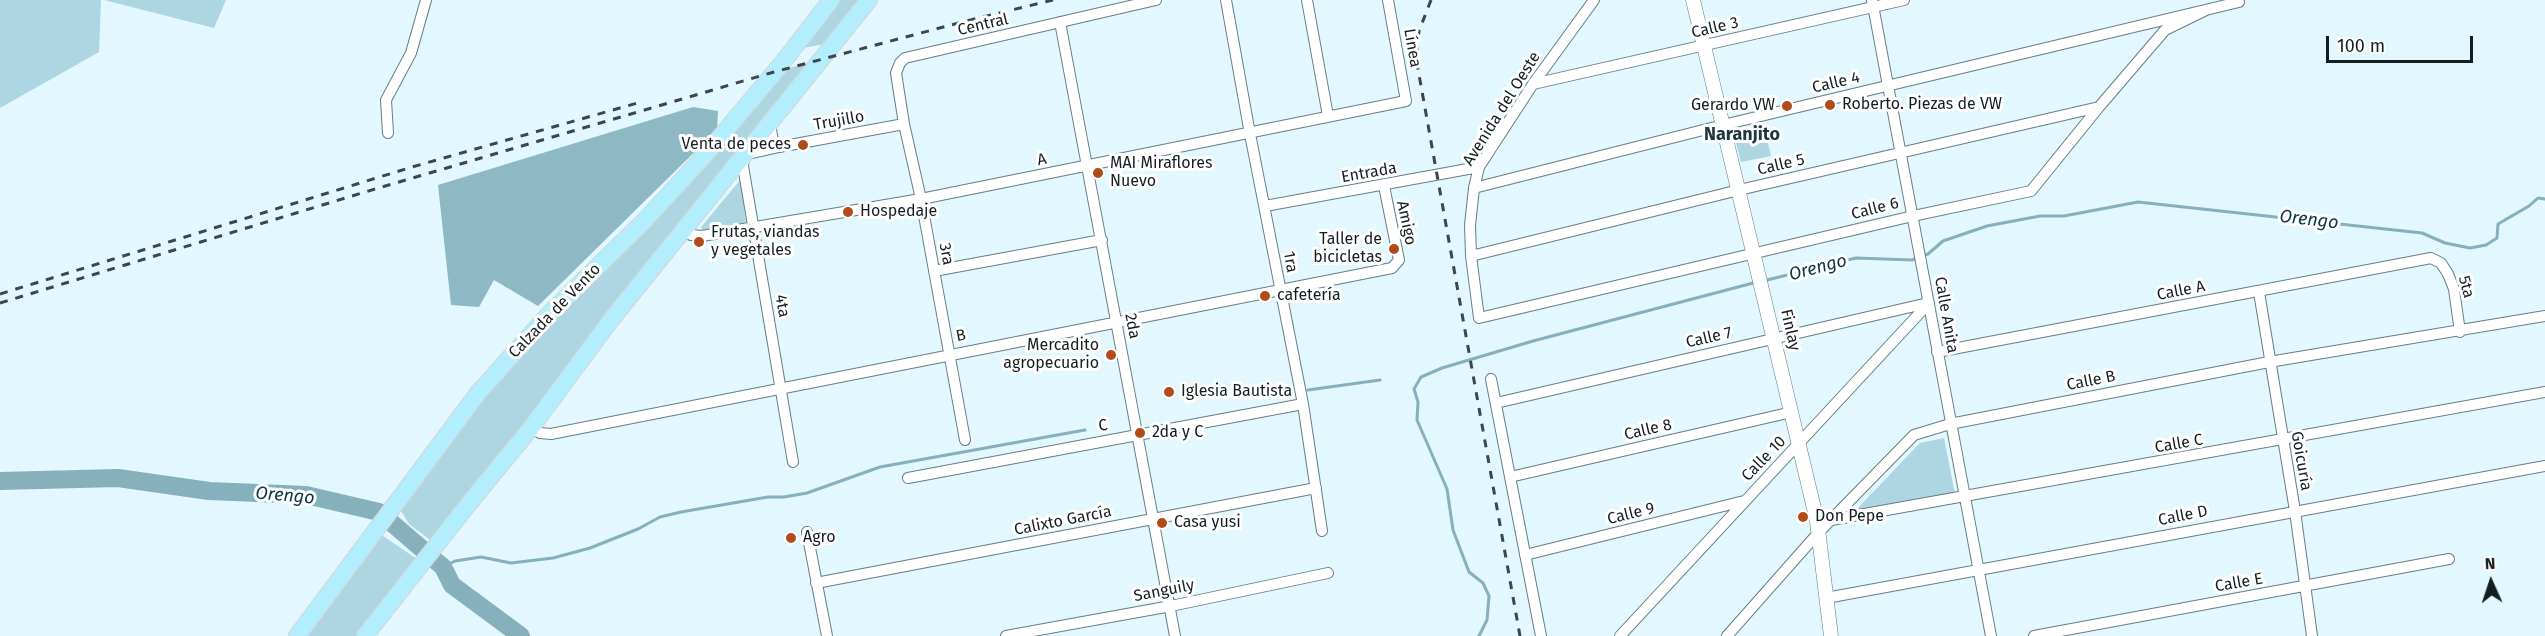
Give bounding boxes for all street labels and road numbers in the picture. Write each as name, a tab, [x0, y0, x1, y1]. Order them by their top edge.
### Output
street label: Central	[956, 10, 1010, 40]
street label: Calle 3	[1690, 13, 1740, 43]
street label: Línea	[1399, 27, 1425, 69]
street label: Avenida del Oeste	[1459, 48, 1545, 170]
street label: Calle 4	[1810, 68, 1862, 98]
street label: Trujillo	[812, 107, 866, 135]
street label: A	[1036, 150, 1048, 170]
street label: Calle 5	[1756, 150, 1806, 180]
street label: Entrada	[1340, 159, 1398, 187]
street label: Calle 6	[1849, 194, 1901, 224]
street label: Amigo	[1392, 199, 1420, 247]
street label: 3ra	[934, 241, 958, 267]
street label: 1ra	[1279, 250, 1301, 274]
street label: Calzada de Vento	[505, 260, 605, 362]
street label: 5ta	[2454, 274, 2478, 300]
street label: Calle Anita	[1930, 275, 1962, 355]
street label: Calle A	[2155, 277, 2207, 305]
street label: 4ta	[771, 293, 793, 319]
street label: Finlay	[1776, 307, 1804, 353]
street label: 2da	[1120, 311, 1144, 341]
street label: Calle 7	[1684, 323, 1734, 353]
street label: B	[954, 326, 968, 346]
street label: Calle B	[2065, 367, 2117, 395]
street label: Calle 8	[1622, 415, 1674, 445]
street label: C	[1097, 416, 1109, 436]
street label: Calle C	[2153, 430, 2205, 458]
street label: Goicuría	[2286, 430, 2316, 492]
street label: Calle 10	[1738, 432, 1790, 486]
street label: Calle 9	[1605, 499, 1657, 529]
street label: Calixto García	[1013, 502, 1113, 540]
street label: Calle D	[2157, 502, 2209, 530]
street label: Calle E	[2214, 569, 2264, 597]
street label: Sanguily	[1132, 576, 1196, 606]

